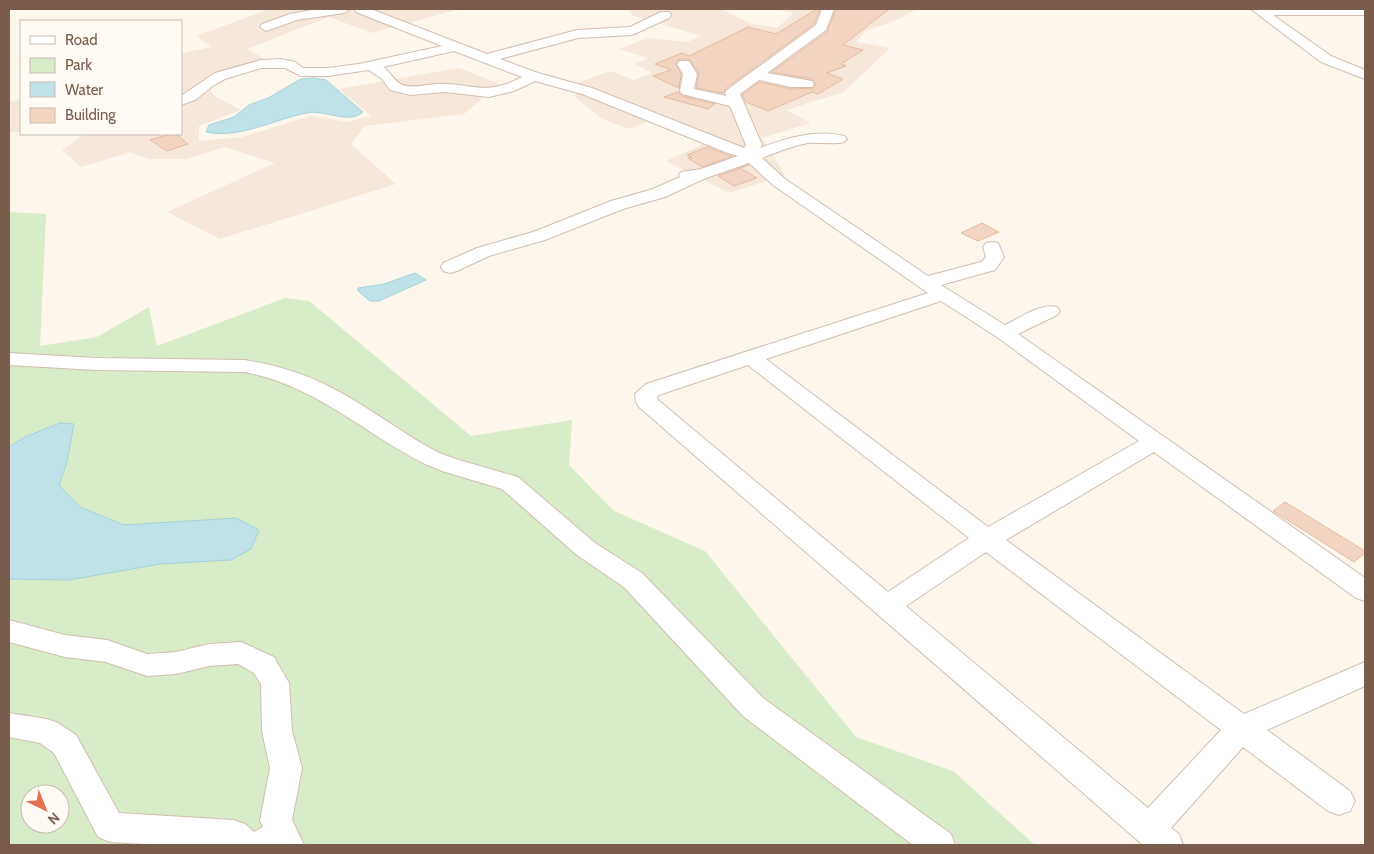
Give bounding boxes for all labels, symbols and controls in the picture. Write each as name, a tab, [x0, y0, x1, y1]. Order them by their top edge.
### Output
legend	[20, 20, 182, 135]
text: Road	[65, 31, 98, 49]
text: Park	[65, 56, 92, 74]
text: Water	[65, 81, 103, 99]
text: Building	[65, 106, 116, 124]
north arrow	[20, 784, 70, 834]
text: N	[44, 809, 64, 828]

